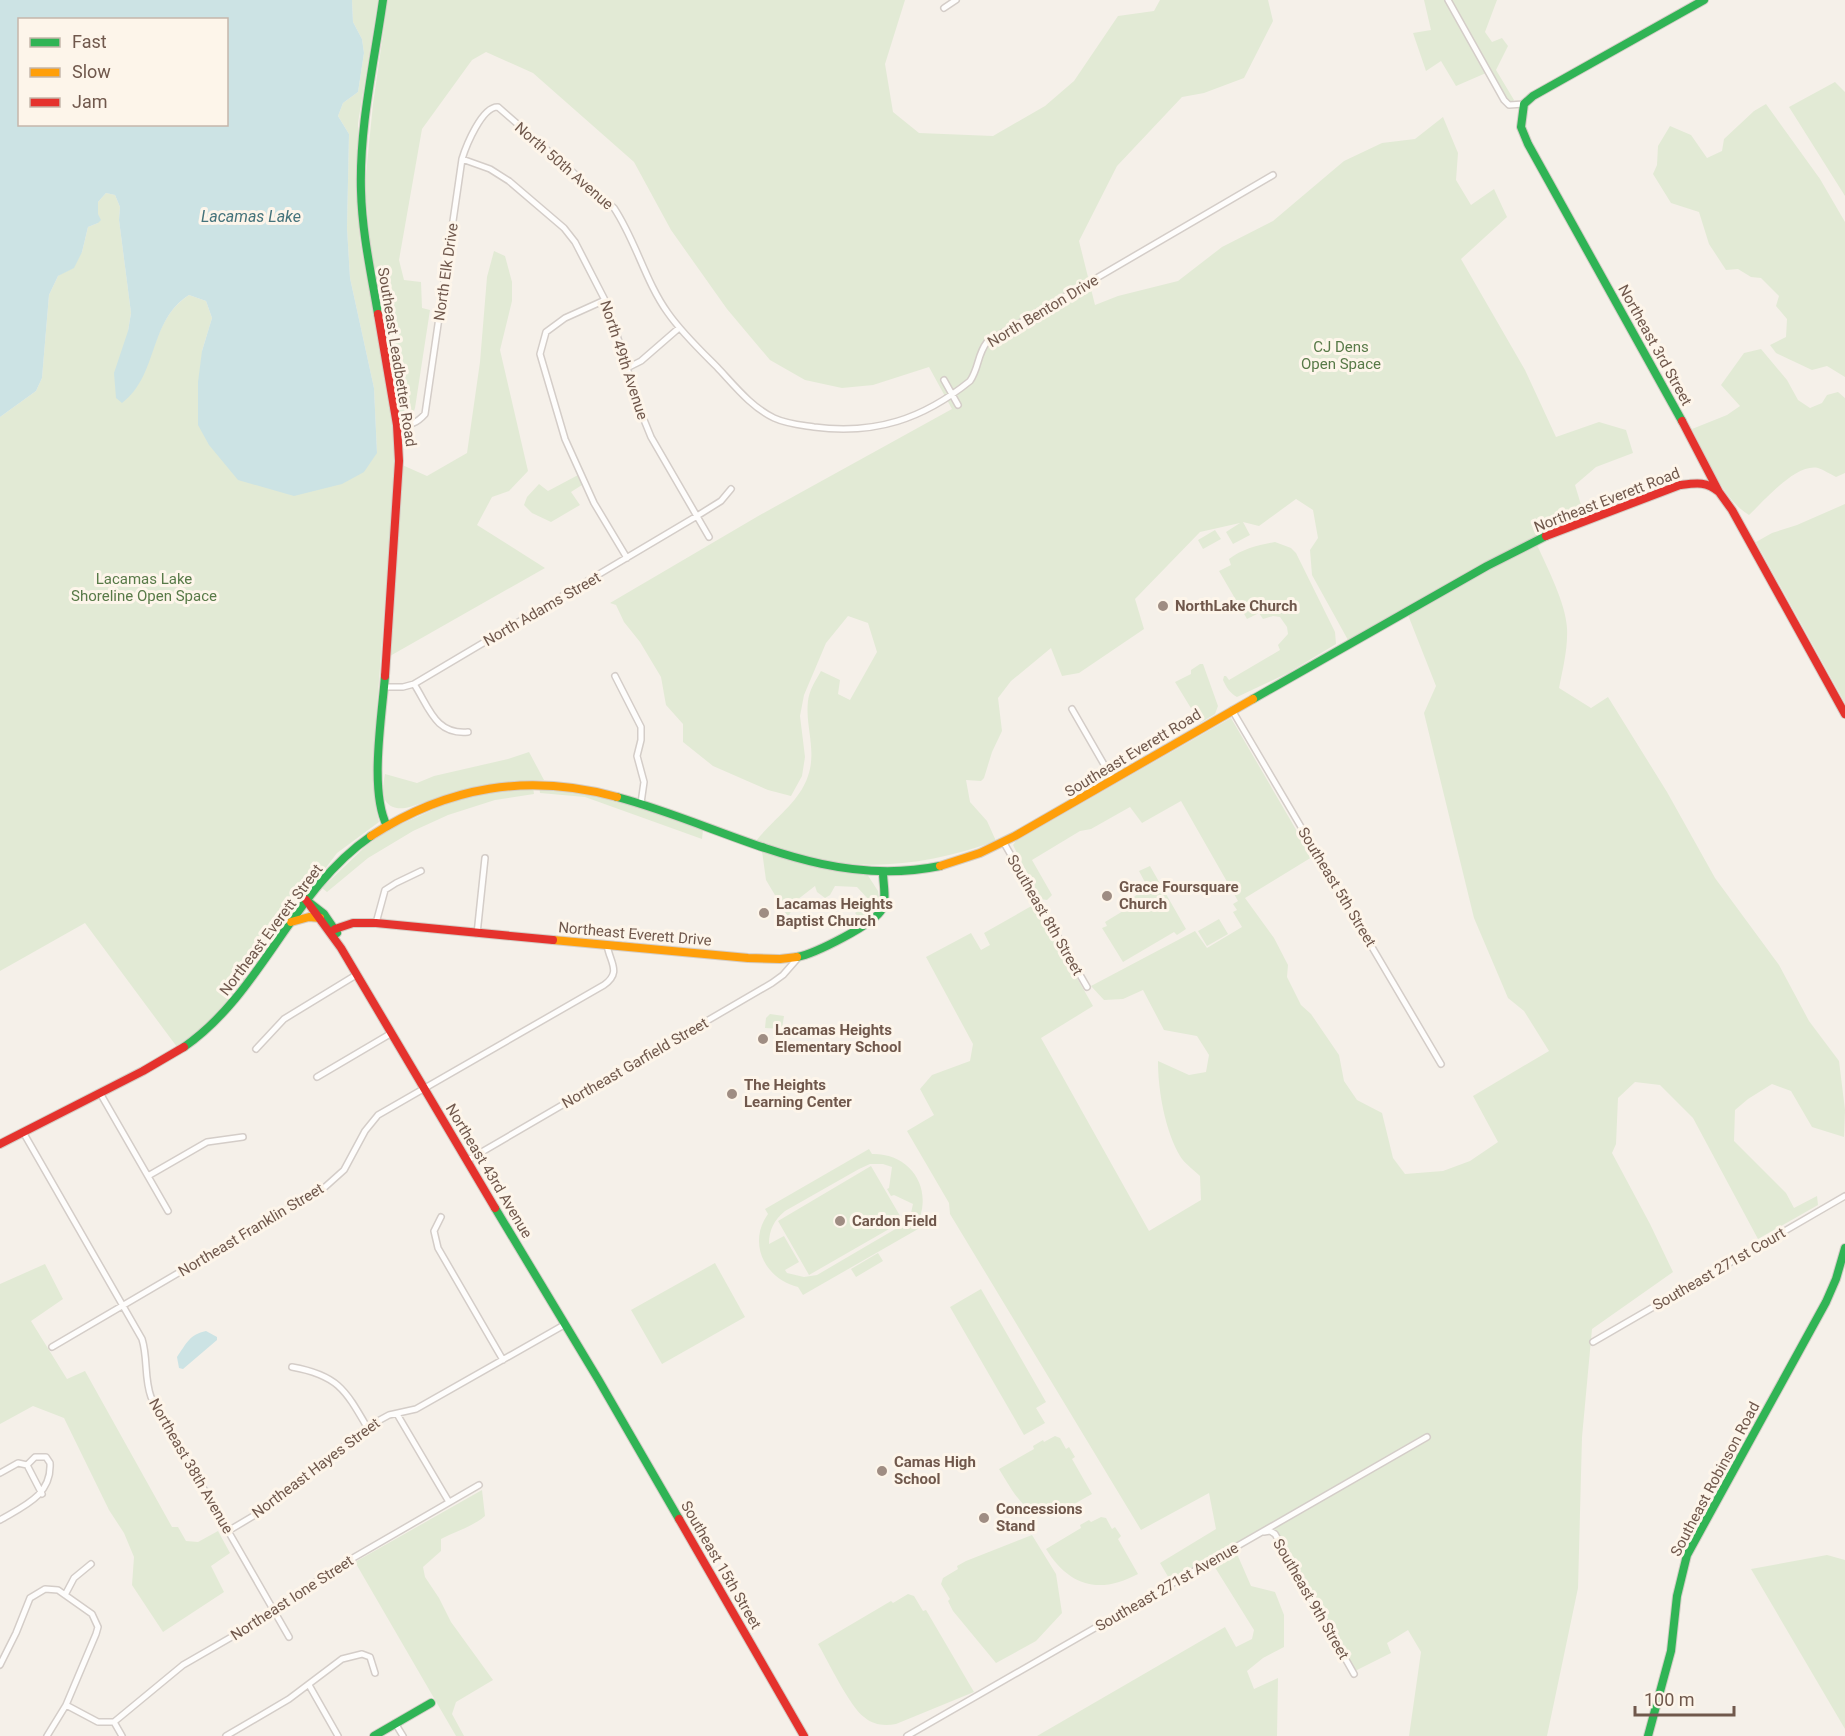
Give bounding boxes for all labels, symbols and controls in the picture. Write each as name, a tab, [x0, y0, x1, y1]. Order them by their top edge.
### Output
legend	[18, 18, 228, 126]
text: Fast	[72, 31, 107, 52]
text: Slow	[72, 61, 111, 82]
text: Jam	[72, 91, 108, 112]
street label: North 50th Avenue	[511, 118, 617, 214]
water label: Lacamas Lake	[201, 207, 301, 226]
street label: North Elk Drive	[430, 222, 462, 322]
street label: Southeast Leadbetter Road	[374, 266, 420, 448]
street label: North Benton Drive	[984, 271, 1102, 351]
street label: Northeast 3rd Street	[1614, 281, 1696, 409]
street label: North 49th Avenue	[596, 298, 652, 422]
park label: CJ Dens Open Space	[1301, 338, 1381, 373]
street label: Northeast Everett Road	[1532, 464, 1682, 536]
street label: North Adams Street	[480, 568, 604, 650]
park label: Lacamas Lake Shoreline Open Space	[71, 570, 217, 605]
place label: NorthLake Church	[1175, 597, 1297, 615]
marker: NorthLake Church	[1156, 599, 1170, 613]
street label: Southeast Everett Road	[1062, 705, 1204, 801]
street label: Southeast 5th Street	[1294, 824, 1380, 950]
street label: Southeast 8th Street	[1003, 851, 1087, 979]
street label: Northeast Everett Street	[216, 861, 326, 999]
place label: Grace Foursquare Church	[1119, 878, 1239, 913]
marker: Grace Foursquare Church	[1100, 889, 1114, 903]
place label: Lacamas Heights Baptist Church	[776, 895, 893, 930]
marker: Lacamas Heights Baptist Church	[757, 906, 771, 920]
street label: Northeast Everett Drive	[558, 918, 713, 950]
street label: Northeast Garfield Street	[559, 1014, 711, 1112]
place label: Lacamas Heights Elementary School	[775, 1021, 901, 1056]
marker: Lacamas Heights Elementary School	[756, 1032, 770, 1046]
place label: The Heights Learning Center	[744, 1076, 852, 1111]
marker: The Heights Learning Center	[725, 1087, 739, 1101]
street label: Northeast 43rd Avenue	[442, 1101, 536, 1241]
street label: Northeast Franklin Street	[175, 1179, 327, 1281]
place label: Cardon Field	[852, 1212, 937, 1230]
marker: Cardon Field	[833, 1214, 847, 1228]
street label: Southeast 271st Court	[1650, 1224, 1789, 1314]
street label: Northeast 38th Avenue	[145, 1395, 237, 1537]
street label: Southeast Robinson Road	[1667, 1399, 1763, 1559]
street label: Northeast Hayes Street	[249, 1414, 383, 1522]
place label: Camas High School	[894, 1453, 976, 1488]
marker: Camas High School	[875, 1464, 889, 1478]
street label: Southeast 15th Street	[677, 1498, 765, 1632]
place label: Concessions Stand	[996, 1500, 1083, 1535]
marker: Concessions Stand	[977, 1511, 991, 1525]
street label: Southeast 9th Street	[1269, 1535, 1353, 1663]
street label: Southeast 271st Avenue	[1092, 1539, 1242, 1635]
street label: Northeast Ione Street	[227, 1552, 357, 1644]
scale bar	[1635, 1679, 1734, 1717]
text: 100 m	[1644, 1689, 1695, 1710]

